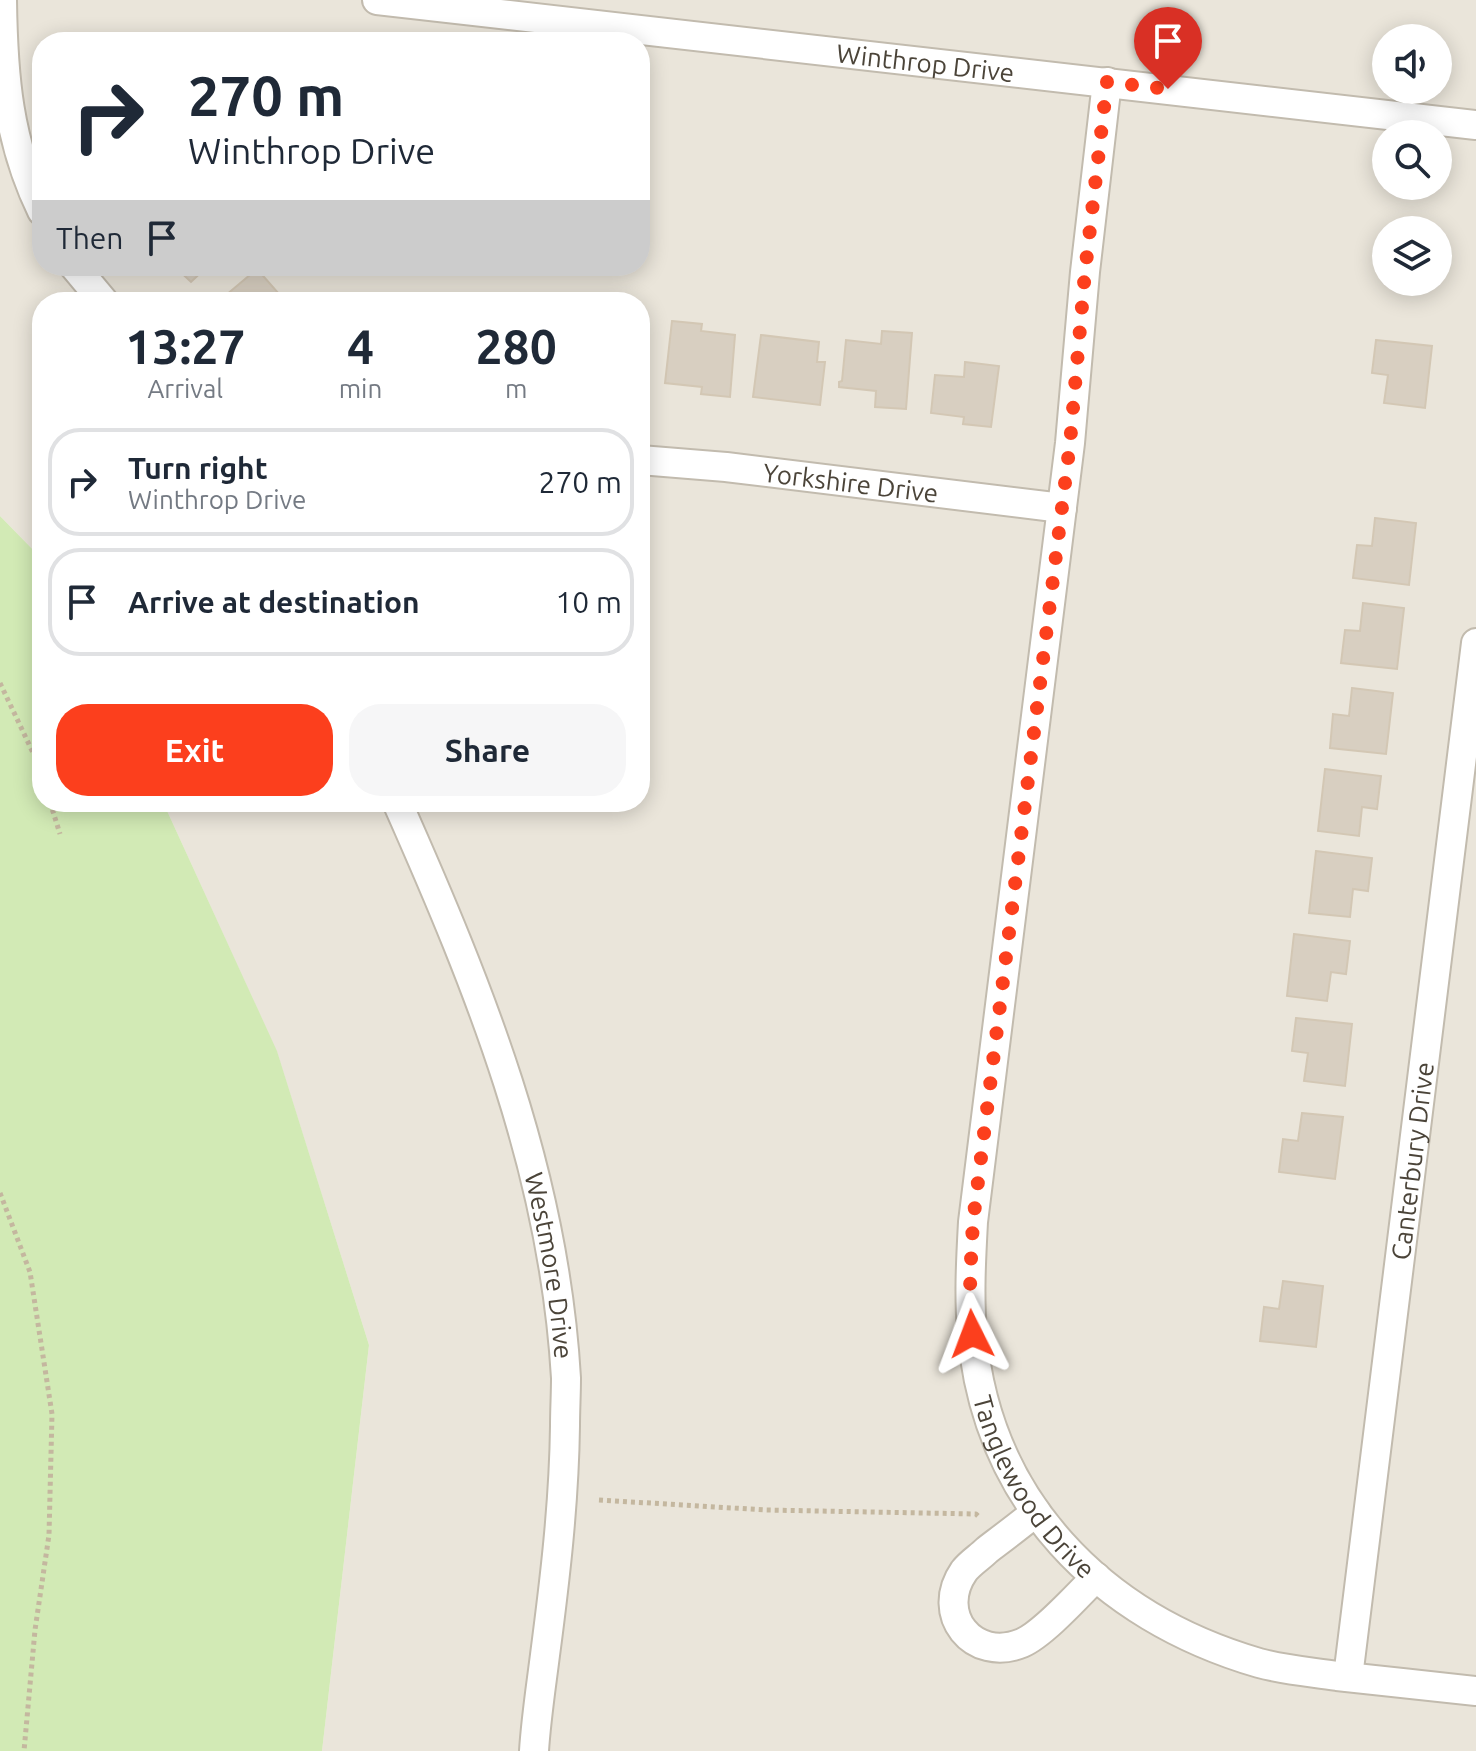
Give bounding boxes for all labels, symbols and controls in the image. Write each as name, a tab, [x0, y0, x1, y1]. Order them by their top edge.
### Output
pin	[1134, 7, 1202, 89]
icon: arrive	[1146, 19, 1190, 63]
map controls	[1372, 24, 1452, 296]
button: sound	[1372, 24, 1452, 104]
street label: Winthrop Drive	[835, 38, 1016, 87]
icon: right	[56, 64, 160, 168]
text: 270 m	[188, 64, 344, 127]
button: search	[1372, 120, 1452, 200]
text: Winthrop Drive	[188, 130, 435, 171]
icon: arrive	[140, 216, 184, 260]
button: layers	[1372, 216, 1452, 296]
text: Then	[56, 221, 124, 255]
text: 13:27	[125, 319, 245, 373]
text: 4	[347, 319, 374, 373]
text: 280	[476, 319, 557, 373]
text: Arrival	[147, 374, 223, 403]
text: min	[339, 374, 382, 403]
text: m	[505, 374, 527, 403]
text: Turn right	[128, 451, 268, 485]
street label: Yorkshire Drive	[762, 457, 940, 507]
icon: right	[60, 460, 104, 504]
text: 270 m	[538, 465, 622, 499]
text: Winthrop Drive	[128, 485, 306, 514]
icon: arrive	[60, 580, 104, 624]
text: Arrive at destination	[128, 585, 420, 619]
text: 10 m	[555, 585, 622, 619]
button: Exit	[56, 704, 333, 796]
button: Share	[349, 704, 626, 796]
street label: Canterbury Drive	[1385, 1060, 1439, 1262]
street label: Westmore Drive	[520, 1169, 579, 1360]
position arrow	[930, 1292, 1014, 1376]
street label: Tanglewood Drive	[969, 1392, 1101, 1584]

